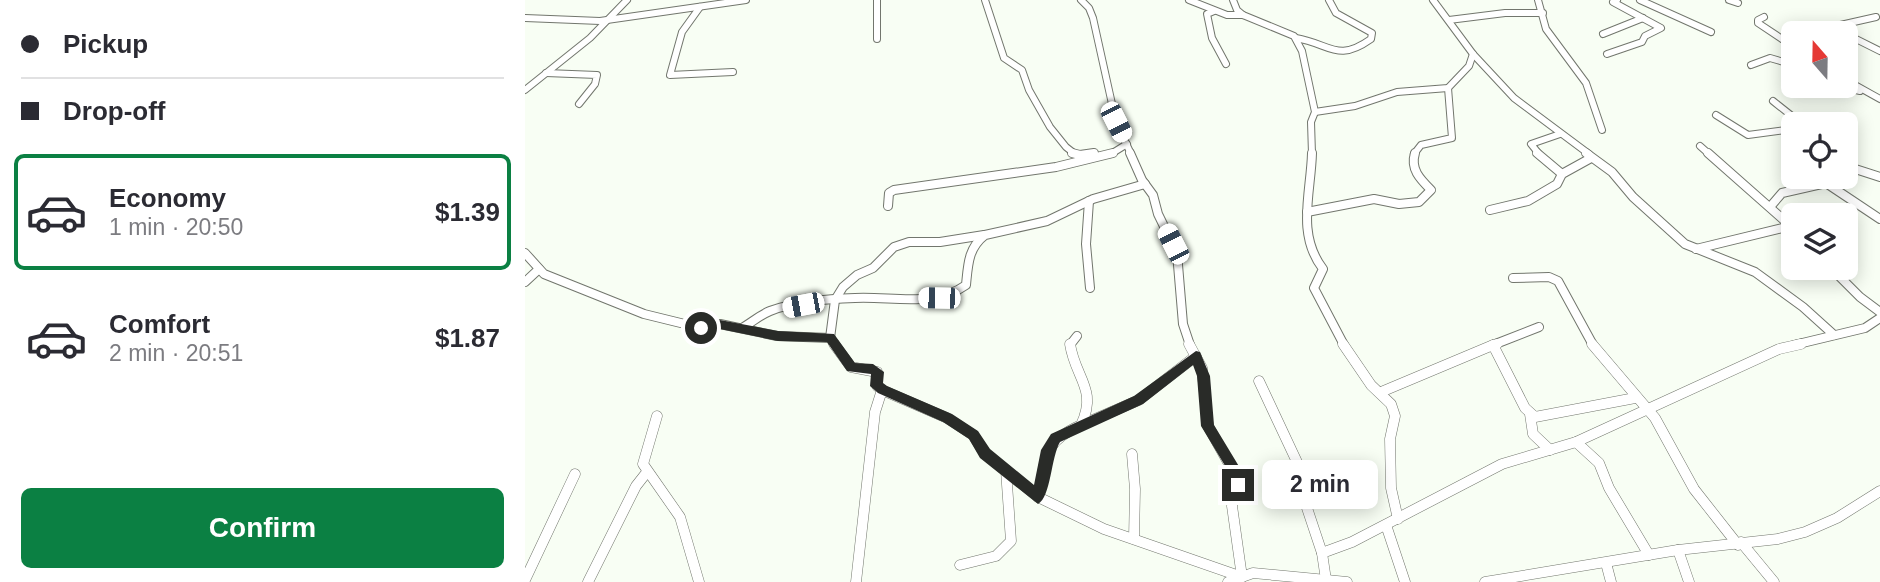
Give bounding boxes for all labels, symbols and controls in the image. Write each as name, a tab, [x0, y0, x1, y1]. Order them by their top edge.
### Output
north arrow	[1781, 21, 1859, 98]
map controls	[1781, 21, 1858, 280]
text: Pickup	[63, 29, 148, 59]
text: Drop-off	[63, 96, 166, 126]
car	[1098, 99, 1135, 145]
button: locate	[1781, 112, 1858, 189]
icon: car	[25, 181, 88, 244]
text: Economy	[109, 183, 226, 213]
text: $1.39	[435, 197, 500, 227]
button: layers	[1781, 203, 1858, 280]
text: 1 min · 20:50	[109, 214, 243, 240]
car	[1155, 221, 1192, 267]
car	[918, 287, 961, 309]
car	[781, 291, 826, 319]
icon: car	[25, 307, 88, 370]
text: Comfort	[109, 309, 210, 339]
route start	[685, 312, 717, 344]
text: $1.87	[435, 323, 500, 353]
text: 2 min · 20:51	[109, 340, 243, 366]
callout: 2 min	[1263, 461, 1378, 510]
route end	[1222, 469, 1254, 501]
text: 2 min	[1290, 471, 1350, 497]
button: Confirm	[21, 488, 504, 568]

